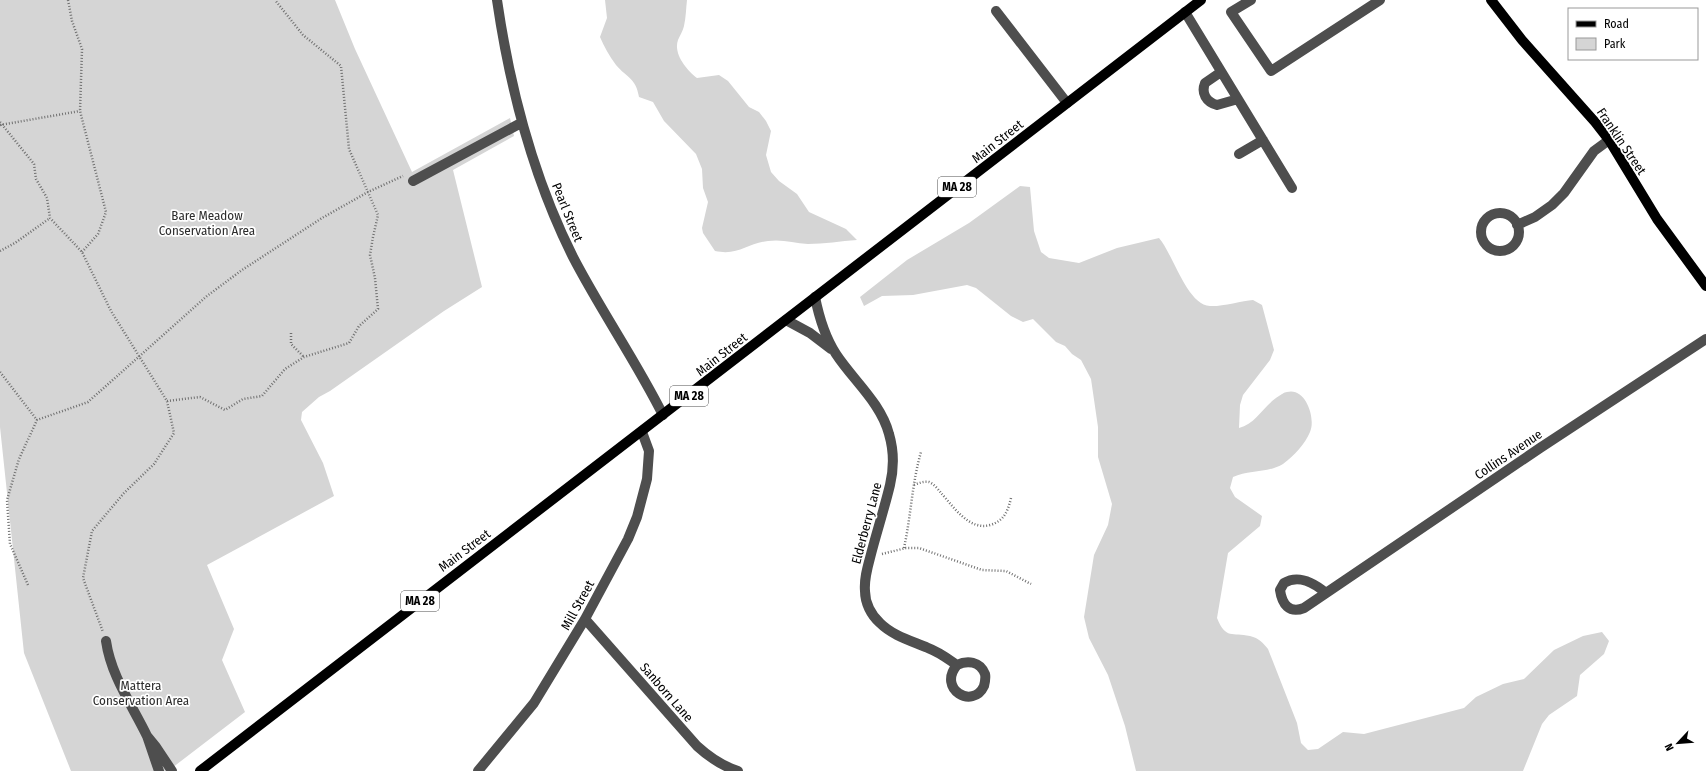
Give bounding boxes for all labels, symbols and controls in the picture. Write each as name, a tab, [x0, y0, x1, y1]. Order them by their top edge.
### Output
legend	[1568, 8, 1698, 60]
text: Road	[1604, 17, 1629, 31]
text: Park	[1604, 37, 1626, 51]
street label: Franklin Street	[1594, 105, 1650, 178]
street label: Main Street	[969, 116, 1026, 166]
road number: MA 28	[938, 177, 976, 197]
street label: Pearl Street	[549, 181, 586, 244]
park label: Bare Meadow Conservation Area	[159, 208, 255, 238]
street label: Main Street	[693, 329, 750, 379]
road number: MA 28	[670, 386, 708, 406]
street label: Collins Avenue	[1472, 426, 1545, 482]
street label: Elderberry Lane	[848, 481, 885, 566]
street label: Main Street	[436, 526, 494, 575]
street label: Mill Street	[558, 577, 598, 633]
road number: MA 28	[401, 591, 439, 611]
street label: Sanborn Lane	[637, 660, 696, 725]
park label: Mattera Conservation Area	[93, 678, 189, 708]
north arrow	[1658, 723, 1698, 763]
text: N	[1662, 741, 1677, 753]

